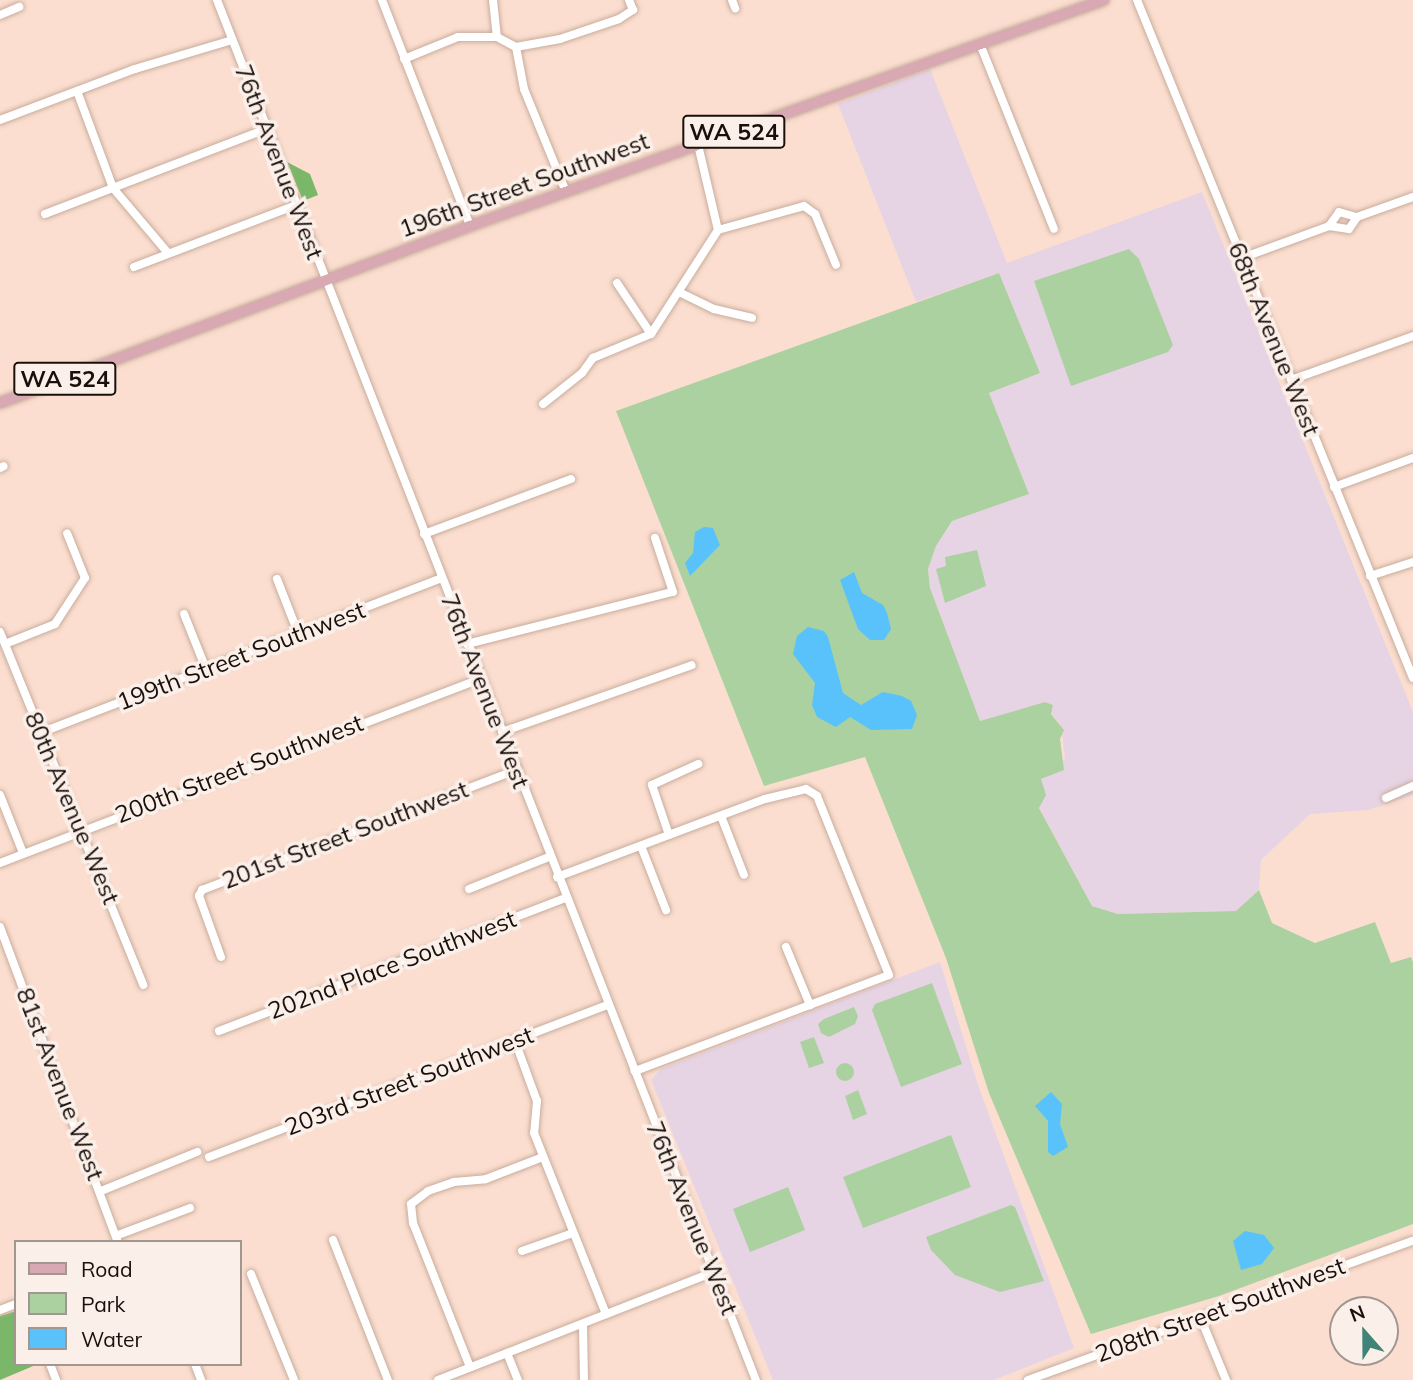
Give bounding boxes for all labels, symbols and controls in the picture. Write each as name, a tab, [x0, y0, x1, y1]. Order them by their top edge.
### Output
street label: 76th Avenue West	[229, 61, 329, 263]
road number: WA 524	[682, 113, 786, 152]
street label: 196th Street Southwest	[395, 126, 653, 244]
street label: 68th Avenue West	[1222, 238, 1326, 440]
road number: WA 524	[13, 360, 118, 398]
street label: 76th Avenue West	[435, 590, 535, 792]
street label: 199th Street Southwest	[113, 595, 369, 717]
street label: 80th Avenue West	[19, 708, 125, 908]
street label: 200th Street Southwest	[111, 708, 367, 830]
street label: 201st Street Southwest	[218, 775, 472, 895]
street label: 202nd Place Southwest	[264, 904, 520, 1026]
street label: 81st Avenue West	[10, 984, 110, 1184]
street label: 203rd Street Southwest	[281, 1020, 537, 1142]
street label: 76th Avenue West	[640, 1117, 744, 1319]
legend	[14, 1240, 242, 1366]
street label: 208th Street Southwest	[1091, 1251, 1349, 1369]
text: Road	[81, 1256, 132, 1282]
text: Park	[81, 1291, 125, 1317]
north arrow	[1329, 1296, 1399, 1366]
text: N	[1346, 1299, 1368, 1327]
text: Water	[81, 1326, 142, 1352]

